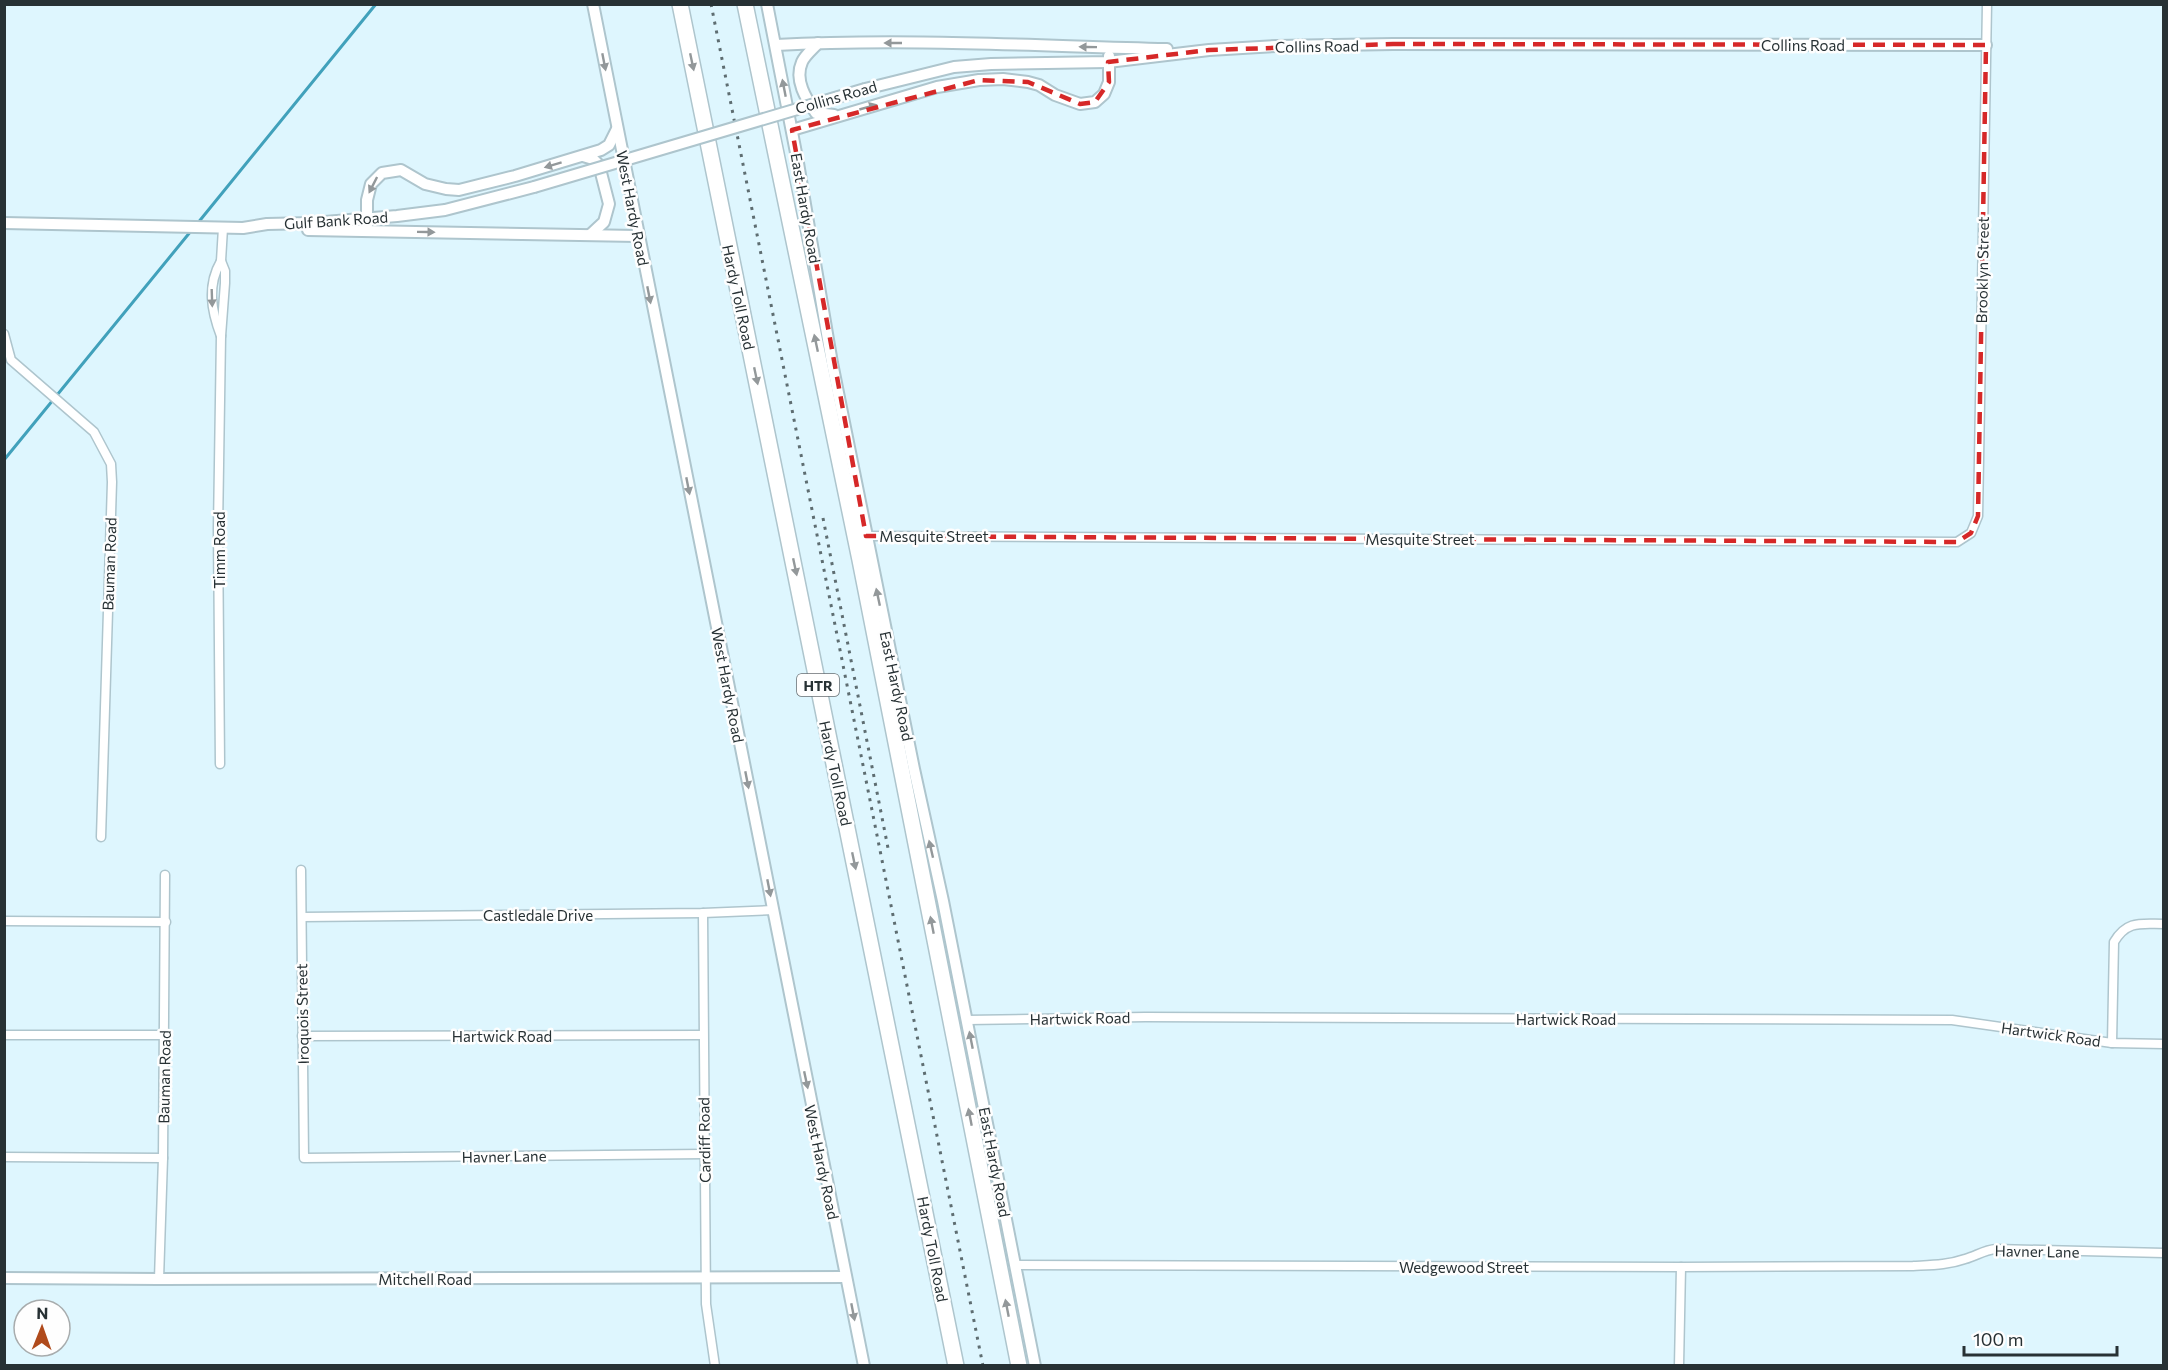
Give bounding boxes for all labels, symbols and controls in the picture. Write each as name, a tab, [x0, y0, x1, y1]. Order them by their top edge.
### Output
street label: Collins Road	[1275, 36, 1359, 56]
street label: Collins Road	[1761, 36, 1845, 54]
one-way arrow	[883, 38, 902, 48]
one-way arrow	[1078, 43, 1097, 52]
one-way arrow	[600, 53, 609, 72]
one-way arrow	[688, 53, 697, 72]
street label: Collins Road	[793, 77, 879, 117]
one-way arrow	[779, 78, 788, 97]
one-way arrow	[859, 102, 877, 111]
street label: West Hardy Road	[613, 149, 653, 267]
street label: East Hardy Road	[787, 151, 825, 265]
one-way arrow	[544, 161, 562, 170]
one-way arrow	[368, 177, 378, 194]
street label: Gulf Bank Road	[283, 207, 389, 233]
street label: Brooklyn Street	[1972, 216, 1992, 324]
one-way arrow	[416, 227, 435, 237]
street label: Hardy Toll Road	[719, 243, 759, 351]
one-way arrow	[645, 286, 654, 305]
one-way arrow	[208, 289, 217, 308]
one-way arrow	[811, 333, 820, 352]
one-way arrow	[752, 367, 761, 386]
one-way arrow	[684, 477, 693, 496]
street label: Timm Road	[210, 511, 228, 589]
street label: Bauman Road	[98, 517, 120, 611]
street label: Mesquite Street	[879, 527, 989, 545]
street label: Mesquite Street	[1365, 530, 1475, 548]
one-way arrow	[790, 558, 800, 577]
one-way arrow	[873, 588, 883, 606]
street label: West Hardy Road	[708, 626, 748, 744]
street label: East Hardy Road	[877, 629, 917, 743]
road number: HTR	[797, 674, 839, 696]
street label: Hardy Toll Road	[816, 719, 856, 827]
one-way arrow	[743, 771, 752, 790]
one-way arrow	[926, 840, 936, 859]
one-way arrow	[850, 852, 859, 871]
one-way arrow	[765, 879, 774, 898]
street label: Castledale Drive	[483, 906, 593, 924]
one-way arrow	[927, 916, 936, 935]
street label: Iroquois Street	[292, 963, 312, 1065]
street label: Hartwick Road	[1030, 1008, 1130, 1028]
street label: Hartwick Road	[1516, 1010, 1616, 1028]
street label: Hartwick Road	[2000, 1018, 2102, 1050]
street label: Hartwick Road	[452, 1027, 552, 1045]
street label: Bauman Road	[154, 1030, 174, 1124]
one-way arrow	[966, 1031, 975, 1050]
one-way arrow	[801, 1070, 811, 1089]
street label: Cardiff Road	[694, 1097, 714, 1183]
street label: West Hardy Road	[801, 1103, 843, 1221]
street label: East Hardy Road	[976, 1105, 1014, 1219]
one-way arrow	[965, 1107, 974, 1126]
street label: Havner Lane	[461, 1146, 547, 1166]
street label: Hardy Toll Road	[914, 1195, 952, 1303]
street label: Havner Lane	[1994, 1241, 2080, 1261]
street label: Wedgewood Street	[1399, 1258, 1529, 1276]
street label: Mitchell Road	[378, 1270, 472, 1288]
north arrow	[12, 1298, 72, 1358]
one-way arrow	[1002, 1298, 1011, 1317]
text: N	[36, 1303, 48, 1322]
one-way arrow	[849, 1303, 858, 1322]
scale bar	[1964, 1319, 2117, 1357]
text: 100 m	[1973, 1328, 2023, 1350]

